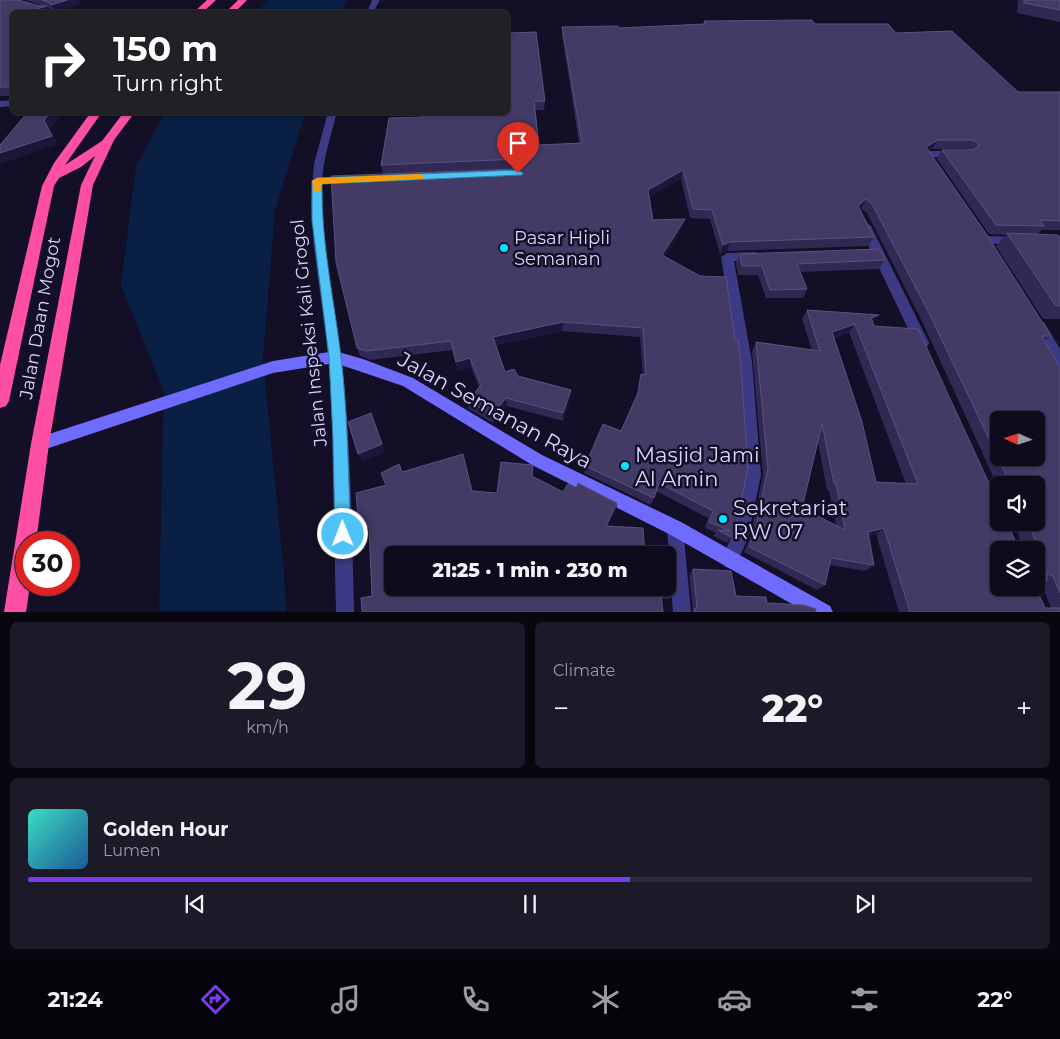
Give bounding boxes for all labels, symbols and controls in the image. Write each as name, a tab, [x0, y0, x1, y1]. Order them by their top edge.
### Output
text: 150 m	[113, 27, 218, 70]
icon: right	[30, 30, 95, 95]
text: Turn right	[113, 70, 223, 97]
pin	[497, 122, 539, 173]
icon: arrive	[504, 129, 532, 157]
street label: Jalan Inspeksi Kali Grogol	[286, 218, 332, 449]
place label: Pasar Hipli Semanan	[514, 227, 610, 270]
street label: Jalan Daan Mogot	[15, 235, 65, 402]
marker: Pasar Hipli Semanan	[498, 242, 510, 254]
street label: Jalan Semanan Raya	[393, 346, 596, 474]
north arrow	[990, 411, 1045, 466]
map controls	[990, 411, 1045, 596]
place label: Masjid Jami Al Amin	[635, 442, 760, 491]
marker: Masjid Jami Al Amin	[619, 460, 631, 472]
button: sound	[990, 476, 1045, 531]
place label: Sekretariat RW 07	[733, 495, 847, 544]
position arrow	[316, 507, 368, 559]
marker: Sekretariat RW 07	[717, 513, 729, 525]
speed limit sign: 30	[15, 531, 80, 596]
button: layers	[990, 541, 1045, 596]
text: 21:25 · 1 min · 230 m	[432, 559, 628, 582]
text: 29	[228, 646, 307, 725]
text: Climate	[553, 661, 615, 680]
text: 22°	[762, 685, 823, 732]
text: −	[553, 691, 569, 725]
text: +	[1016, 691, 1032, 725]
text: km/h	[246, 718, 289, 737]
text: Golden Hour	[103, 818, 229, 841]
text: Lumen	[103, 841, 161, 860]
icon: previous	[181, 890, 209, 918]
icon: pause	[516, 890, 544, 918]
icon: next	[851, 890, 879, 918]
icon: directions	[198, 982, 233, 1017]
icon: music	[328, 982, 363, 1017]
icon: phone	[458, 982, 493, 1017]
icon: climate	[588, 982, 623, 1017]
icon: car	[717, 982, 752, 1017]
icon: filters	[847, 982, 882, 1017]
text: 21:24	[47, 986, 103, 1013]
text: 22°	[977, 986, 1012, 1013]

